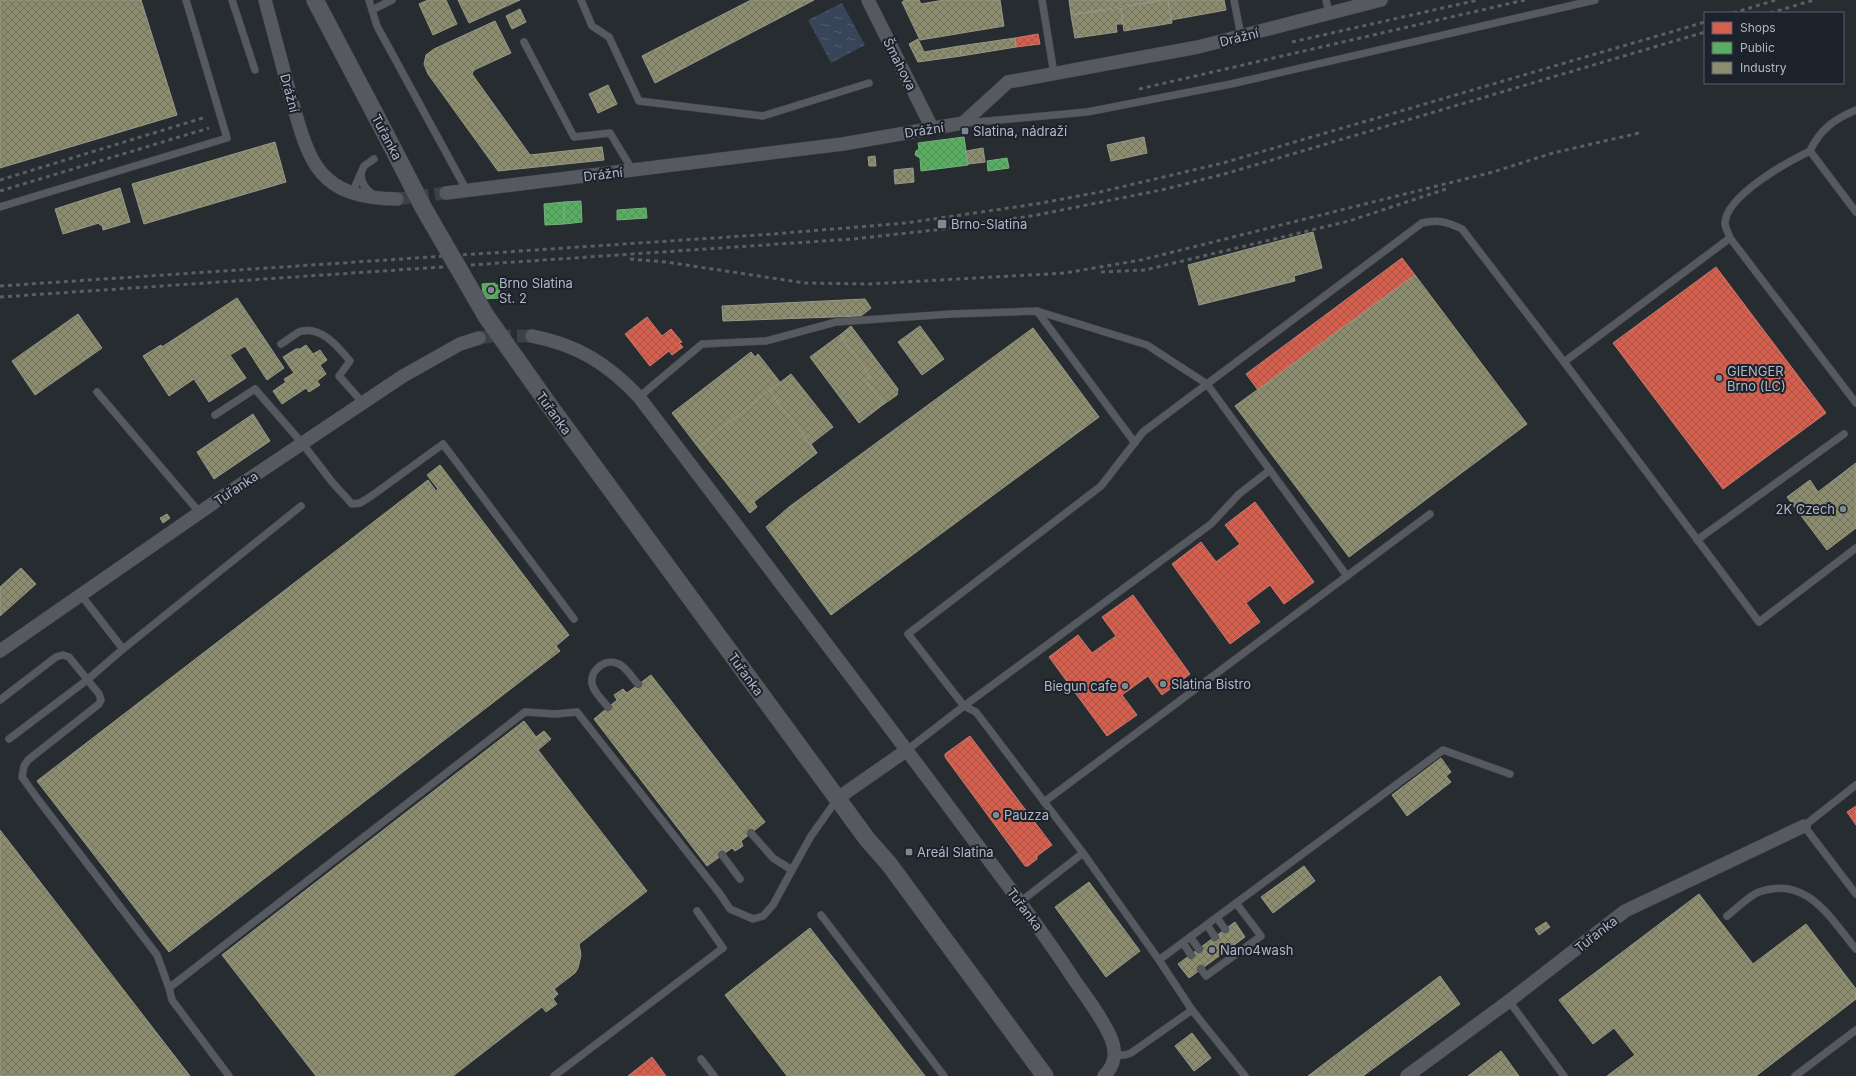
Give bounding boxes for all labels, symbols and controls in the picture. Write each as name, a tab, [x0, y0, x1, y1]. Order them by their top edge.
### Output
legend	[1704, 12, 1844, 84]
text: Shops	[1740, 20, 1776, 35]
street label: Drážní	[1218, 24, 1261, 50]
street label: Šmahova	[880, 35, 920, 93]
text: Public	[1740, 40, 1775, 55]
text: Industry	[1740, 60, 1787, 75]
street label: Drážní	[277, 72, 303, 115]
street label: Tuřanka	[368, 111, 406, 163]
street label: Drážní	[903, 119, 946, 141]
place label: Slatina, nádraží	[973, 123, 1068, 139]
marker: Slatina, nádraží	[960, 126, 970, 136]
street label: Drážní	[582, 164, 624, 184]
place label: Brno-Slatina	[951, 216, 1027, 232]
marker: Brno-Slatina	[936, 218, 948, 230]
place label: Brno Slatina St. 2	[499, 275, 573, 306]
marker: Brno Slatina St. 2	[486, 285, 496, 295]
place label: GIENGER Brno (LC)	[1727, 363, 1786, 394]
marker: GIENGER Brno (LC)	[1714, 373, 1724, 383]
street label: Tuřanka	[533, 388, 575, 438]
street label: Tuřanka	[211, 468, 261, 508]
place label: 2K Czech	[1776, 501, 1835, 517]
marker: 2K Czech	[1838, 504, 1848, 514]
street label: Tuřanka	[725, 649, 767, 699]
place label: Slatina Bistro	[1171, 676, 1251, 692]
place label: Biegun cafe	[1044, 678, 1117, 694]
marker: Slatina Bistro	[1158, 679, 1168, 689]
marker: Biegun cafe	[1120, 681, 1130, 691]
place label: Pauzza	[1004, 807, 1049, 823]
marker: Pauzza	[991, 810, 1001, 820]
place label: Areál Slatina	[917, 844, 994, 860]
marker: Areál Slatina	[904, 847, 914, 857]
street label: Tuřanka	[1004, 884, 1046, 934]
street label: Tuřanka	[1572, 912, 1620, 956]
place label: Nano4wash	[1220, 942, 1293, 958]
marker: Nano4wash	[1207, 945, 1217, 955]

